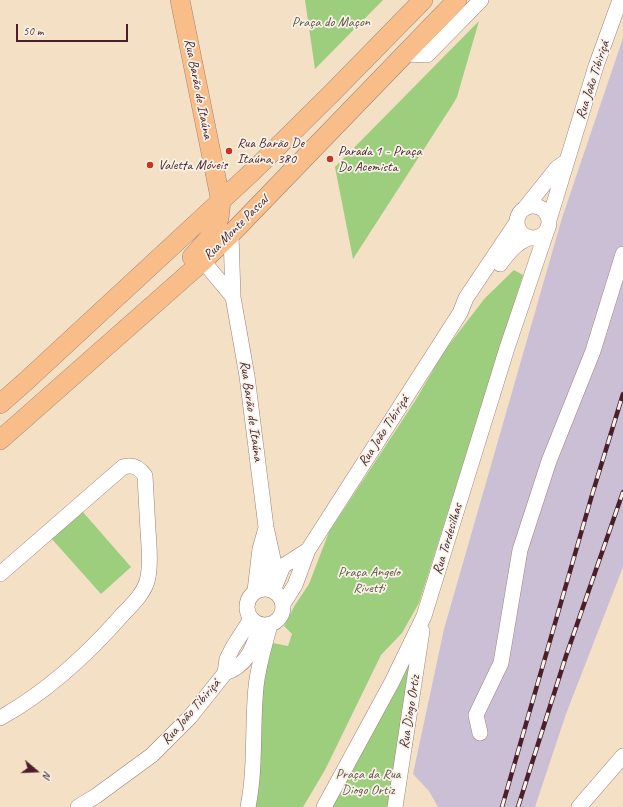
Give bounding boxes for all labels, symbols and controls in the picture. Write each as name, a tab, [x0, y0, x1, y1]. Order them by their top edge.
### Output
park label: Praça do Maçon	[292, 14, 370, 30]
scale bar	[18, 16, 130, 42]
text: 50 m	[23, 23, 43, 39]
street label: Rua Barão de Itaúna	[180, 37, 216, 141]
street label: Rua João Tibiriçá	[572, 39, 614, 121]
place label: Rua Barão De Itaúna, 380	[237, 135, 304, 168]
place label: Parada 1 - Praça Do Acemista	[338, 143, 422, 176]
marker: Rua Barão De Itaúna, 380	[224, 146, 234, 156]
marker: Parada 1 - Praça Do Acemista	[325, 154, 335, 164]
place label: Valetta Móveis	[158, 157, 227, 173]
marker: Valetta Móveis	[145, 160, 155, 170]
street label: Rua Monte Pascal	[200, 192, 272, 264]
street label: Rua Barão de Itaúna	[236, 359, 266, 463]
street label: Rua João Tibiriçá	[355, 392, 413, 470]
street label: Rua Tordesilhas	[429, 501, 467, 577]
park label: Praça Angelo Rivetti	[338, 564, 400, 596]
street label: Rua Diogo Ortiz	[396, 674, 424, 750]
street label: Rua João Tibiriçá	[158, 676, 224, 748]
north arrow	[16, 751, 56, 791]
park label: Praça da Rua Diogo Ortiz	[336, 766, 400, 798]
text: N	[40, 769, 55, 780]

